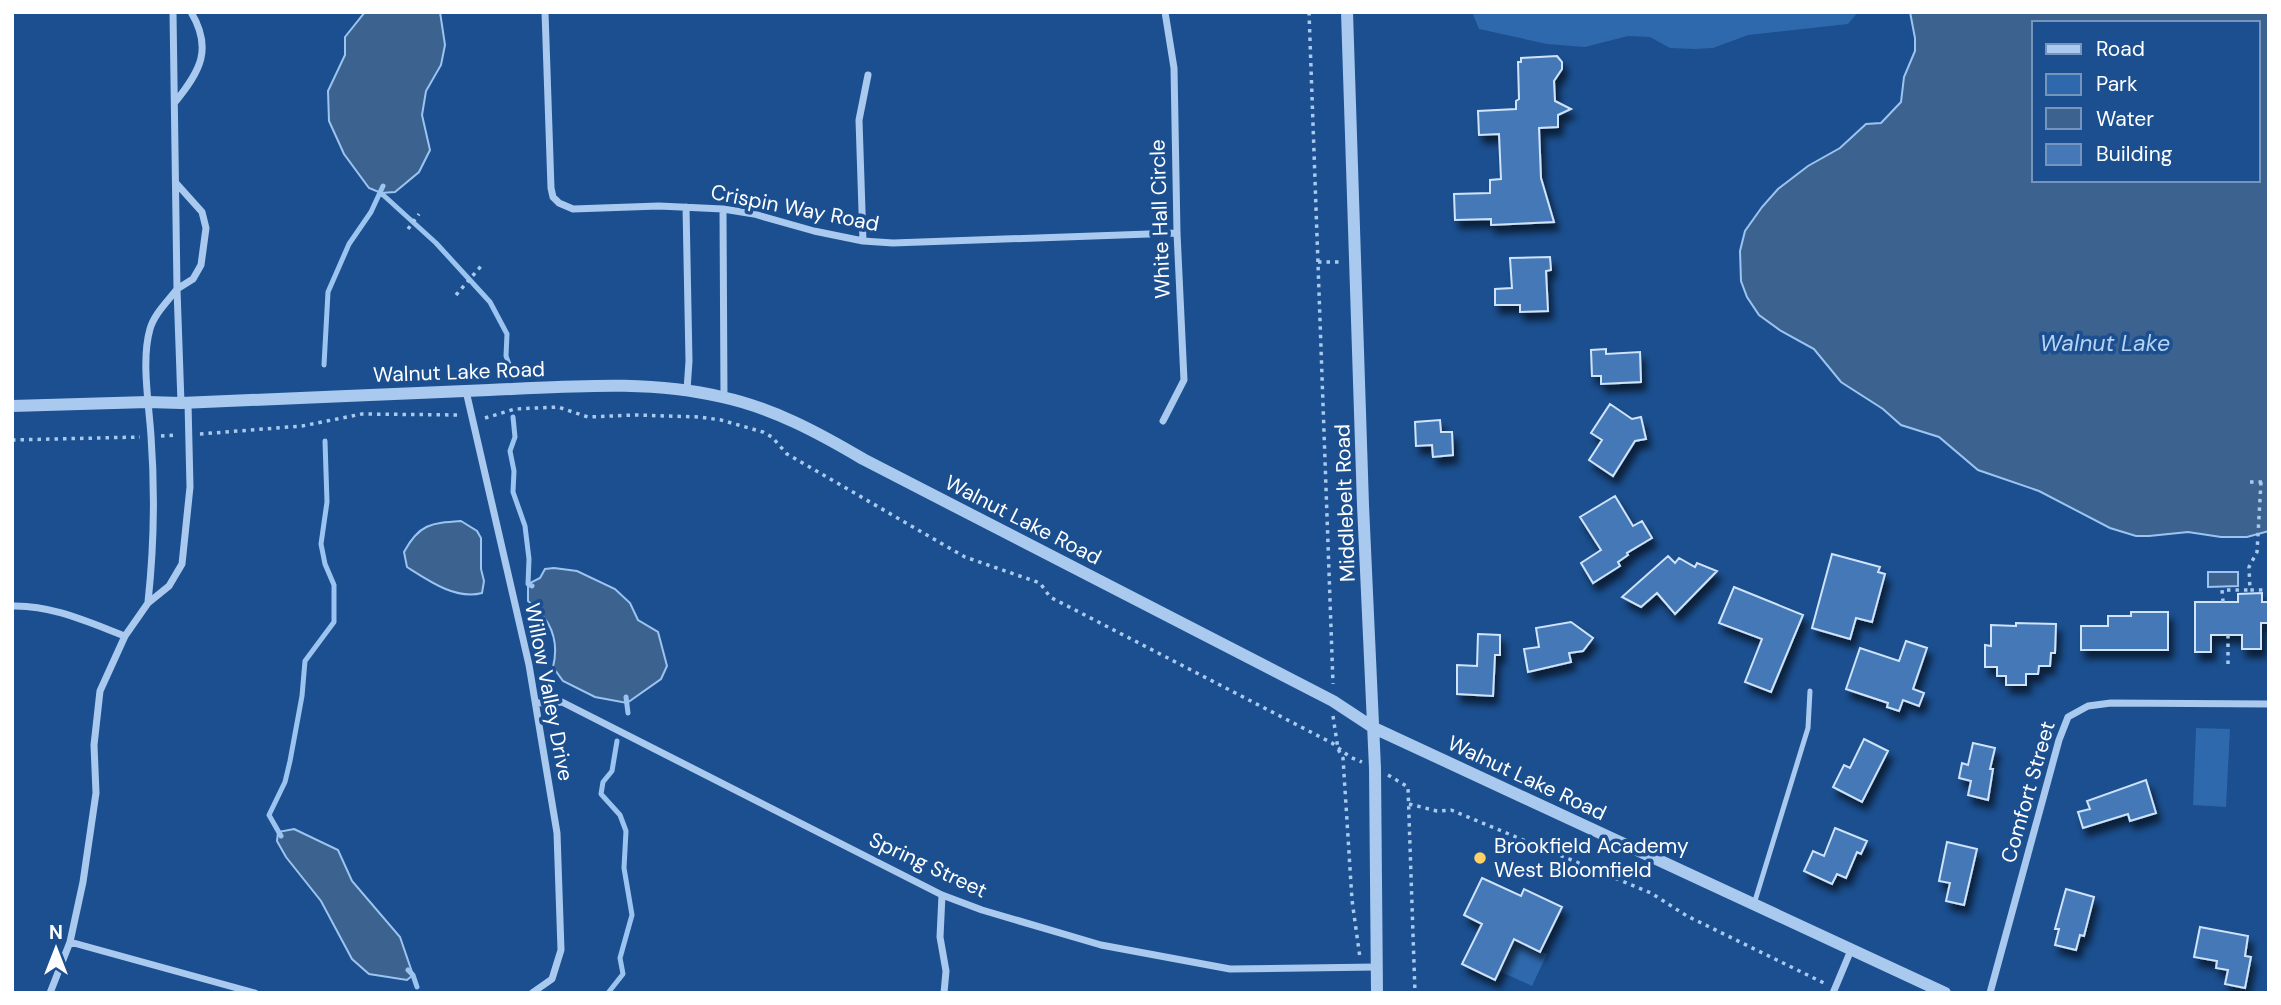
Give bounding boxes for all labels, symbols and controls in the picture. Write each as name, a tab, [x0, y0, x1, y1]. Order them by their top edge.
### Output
legend	[2032, 21, 2260, 182]
text: Road	[2096, 35, 2145, 63]
text: Park	[2096, 70, 2138, 98]
text: Water	[2096, 105, 2154, 133]
street label: White Hall Circle	[1143, 139, 1177, 299]
text: Building	[2096, 140, 2173, 168]
street label: Crispin Way Road	[708, 178, 882, 238]
water label: Walnut Lake	[2040, 328, 2170, 358]
street label: Walnut Lake Road	[373, 355, 545, 389]
street label: Middlebelt Road	[1328, 424, 1362, 582]
street label: Walnut Lake Road	[940, 468, 1106, 572]
street label: Willow Valley Drive	[518, 601, 580, 783]
street label: Comfort Street	[1994, 718, 2062, 866]
street label: Walnut Lake Road	[1443, 729, 1611, 827]
street label: Spring Street	[865, 825, 991, 905]
place label: Brookfield Academy West Bloomfield	[1494, 832, 1689, 884]
marker: Brookfield Academy West Bloomfield	[1472, 850, 1488, 866]
north arrow	[21, 914, 91, 984]
text: N	[49, 920, 63, 945]

